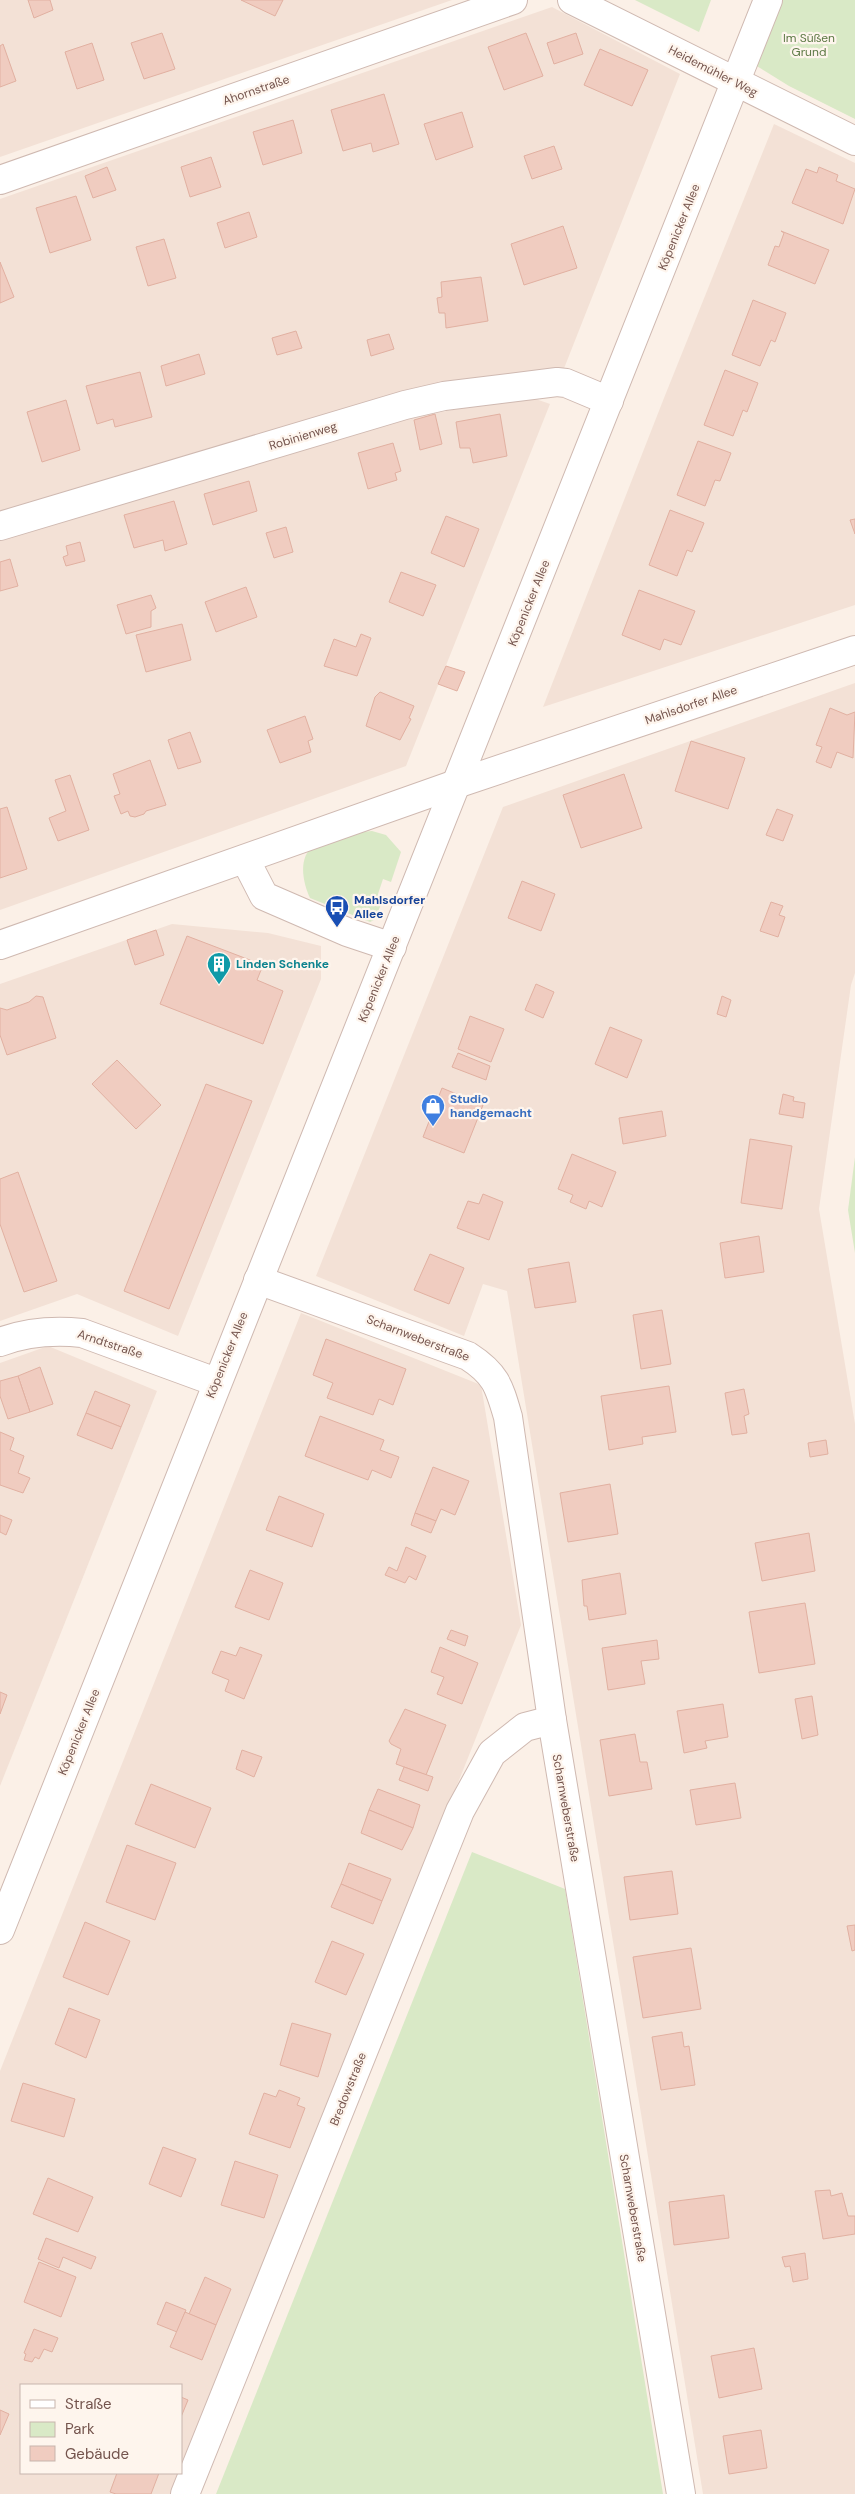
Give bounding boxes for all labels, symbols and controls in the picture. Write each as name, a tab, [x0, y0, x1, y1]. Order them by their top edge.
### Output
park label: Im Süßen Grund	[783, 30, 835, 60]
street label: Heidemühler Weg	[666, 42, 761, 101]
street label: Ahornstraße	[221, 71, 292, 109]
street label: Köpenicker Allee	[654, 181, 704, 273]
street label: Robinienweg	[267, 418, 339, 454]
street label: Köpenicker Allee	[504, 557, 554, 649]
street label: Mahlsdorfer Allee	[643, 682, 739, 728]
place label: Mahlsdorfer Allee	[354, 892, 425, 922]
bus stop icon: Mahlsdorfer Allee	[324, 894, 350, 928]
street label: Köpenicker Allee	[354, 933, 404, 1025]
building icon: Linden Schenke	[206, 951, 232, 985]
place label: Linden Schenke	[236, 956, 329, 972]
place label: Studio handgemacht	[450, 1091, 532, 1121]
shop icon: Studio handgemacht	[420, 1093, 446, 1127]
street label: Köpenicker Allee	[202, 1309, 252, 1401]
street label: Scharnweberstraße	[364, 1311, 472, 1365]
street label: Arndtstraße	[75, 1326, 145, 1362]
street label: Köpenicker Allee	[54, 1686, 104, 1778]
street label: Scharnweberstraße	[549, 1753, 583, 1863]
street label: Bredowstraße	[326, 2050, 370, 2128]
street label: Scharnweberstraße	[616, 2153, 650, 2263]
legend	[20, 2384, 182, 2474]
text: Straße	[65, 2394, 112, 2414]
text: Park	[65, 2419, 95, 2439]
text: Gebäude	[65, 2444, 129, 2464]

